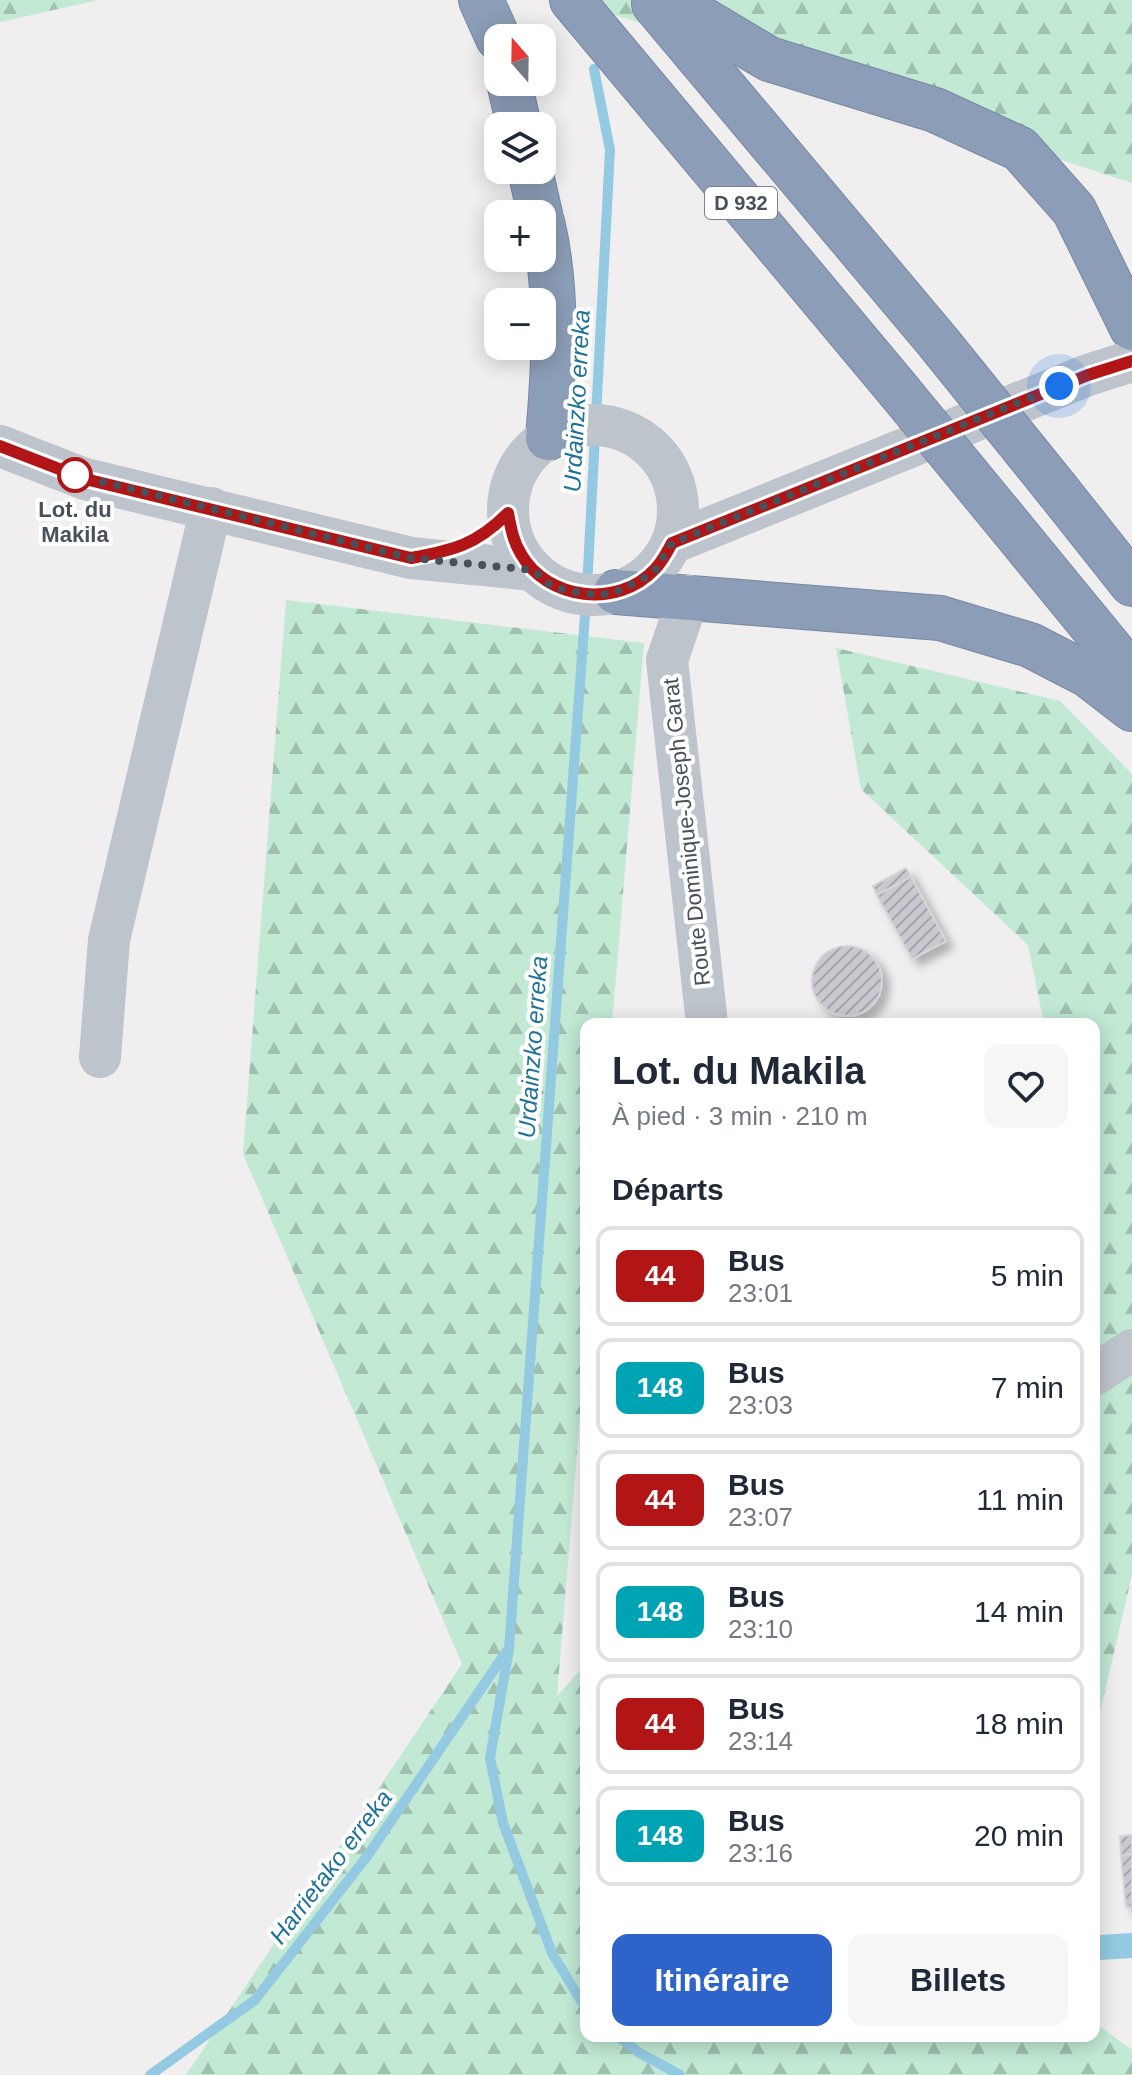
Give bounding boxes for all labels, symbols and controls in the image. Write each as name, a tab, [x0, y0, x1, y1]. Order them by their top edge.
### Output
north arrow	[484, 24, 556, 96]
map controls	[484, 24, 556, 360]
button: layers	[484, 112, 556, 184]
road number: D 932	[705, 187, 777, 219]
button: +	[484, 200, 556, 272]
button: −	[484, 288, 556, 360]
water label: Urdainzko erreka	[558, 309, 595, 493]
your location	[1039, 366, 1079, 406]
marker: Lot. du Makila	[58, 458, 92, 492]
place label: Lot. du Makila	[38, 497, 112, 547]
street label: Route Dominique-Joseph Garat	[658, 677, 715, 987]
water label: Urdainzko erreka	[513, 955, 552, 1139]
button: heart	[984, 1044, 1068, 1128]
text: Lot. du Makila	[612, 1050, 865, 1092]
text: À pied · 3 min · 210 m	[612, 1101, 868, 1131]
text: Départs	[612, 1173, 724, 1206]
text: Bus	[728, 1244, 785, 1277]
text: 5 min	[991, 1259, 1064, 1292]
text: 44	[644, 1260, 676, 1291]
text: 23:01	[728, 1278, 793, 1308]
text: Bus	[728, 1356, 785, 1389]
text: 7 min	[991, 1371, 1064, 1404]
text: 148	[637, 1372, 683, 1403]
text: 23:03	[728, 1390, 793, 1420]
text: Bus	[728, 1468, 785, 1501]
text: 11 min	[976, 1483, 1064, 1516]
text: 44	[644, 1484, 676, 1515]
text: 23:07	[728, 1502, 793, 1532]
text: Bus	[728, 1580, 785, 1613]
text: 14 min	[974, 1595, 1064, 1628]
text: 148	[637, 1596, 683, 1627]
text: 23:10	[728, 1614, 793, 1644]
text: Bus	[728, 1692, 785, 1725]
text: 18 min	[974, 1707, 1064, 1740]
text: 44	[644, 1708, 676, 1739]
text: 23:14	[728, 1726, 793, 1756]
water label: Harrietako erreka	[264, 1785, 397, 1949]
text: Bus	[728, 1804, 785, 1837]
text: 20 min	[974, 1819, 1064, 1852]
text: 148	[637, 1820, 683, 1851]
text: 23:16	[728, 1838, 793, 1868]
button: Itinéraire	[612, 1934, 832, 2026]
button: Billets	[848, 1934, 1068, 2026]

